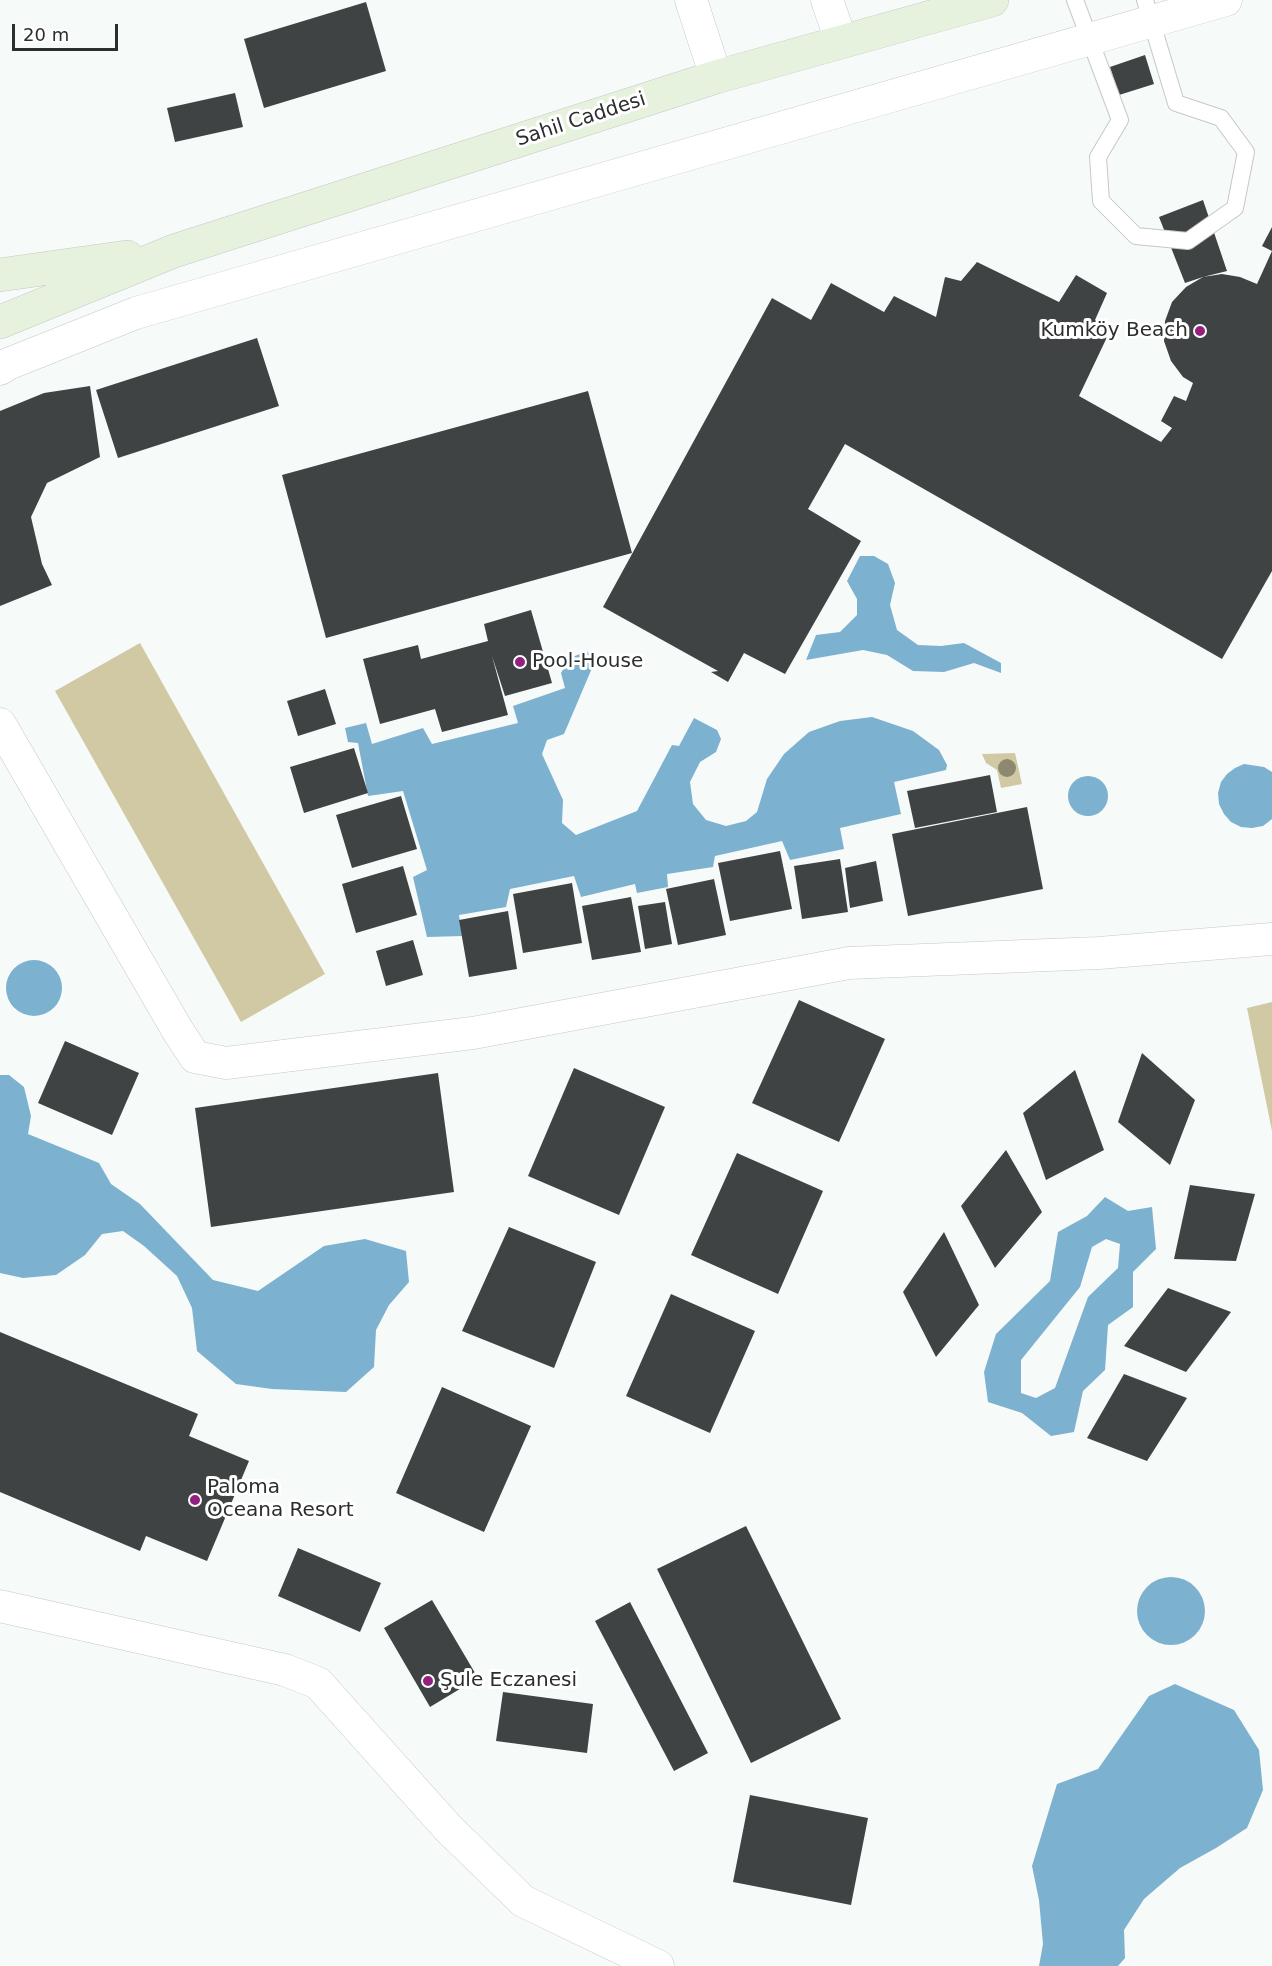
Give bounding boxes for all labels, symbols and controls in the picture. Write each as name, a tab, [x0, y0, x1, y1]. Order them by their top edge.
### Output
scale bar	[15, 12, 122, 50]
text: 20 m	[23, 24, 69, 45]
street label: Sahil Caddesi	[513, 88, 649, 152]
place label: Kumköy Beach	[1040, 319, 1188, 343]
marker: Kumköy Beach	[1193, 324, 1207, 338]
place label: Pool-House	[532, 650, 643, 674]
marker: Pool-House	[513, 655, 527, 669]
place label: Paloma Oceana Resort	[207, 1476, 354, 1523]
marker: Paloma Oceana Resort	[188, 1493, 202, 1507]
place label: Şule Eczanesi	[440, 1669, 577, 1693]
marker: Şule Eczanesi	[421, 1674, 435, 1688]

